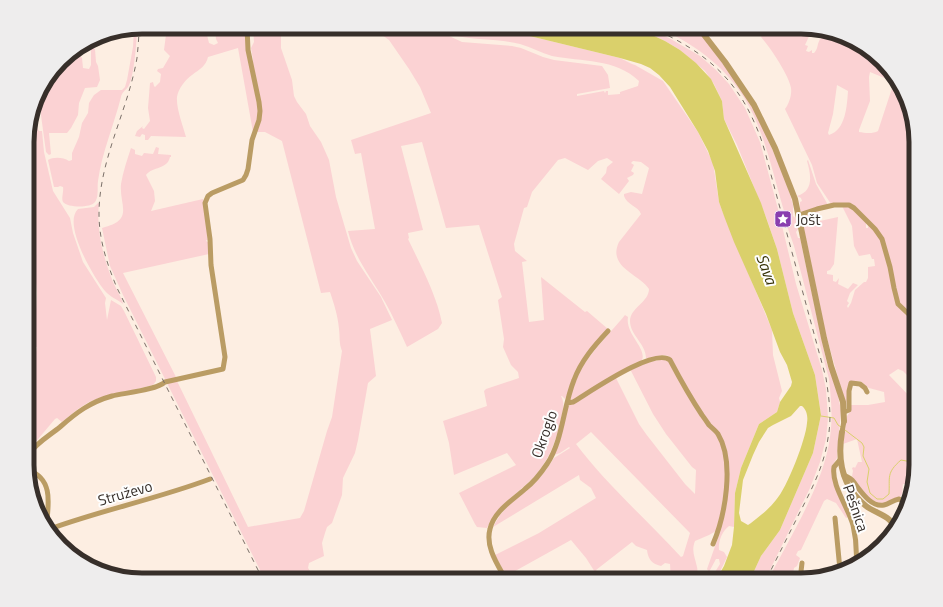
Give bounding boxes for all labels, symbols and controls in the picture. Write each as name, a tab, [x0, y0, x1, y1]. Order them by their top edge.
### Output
place label: Jošt	[796, 208, 821, 231]
place icon: Jošt	[773, 209, 793, 229]
water label: Sava	[750, 250, 784, 289]
street label: Okroglo	[525, 407, 563, 461]
street label: Struževo	[95, 474, 155, 512]
street label: Pešnica	[837, 481, 875, 535]

